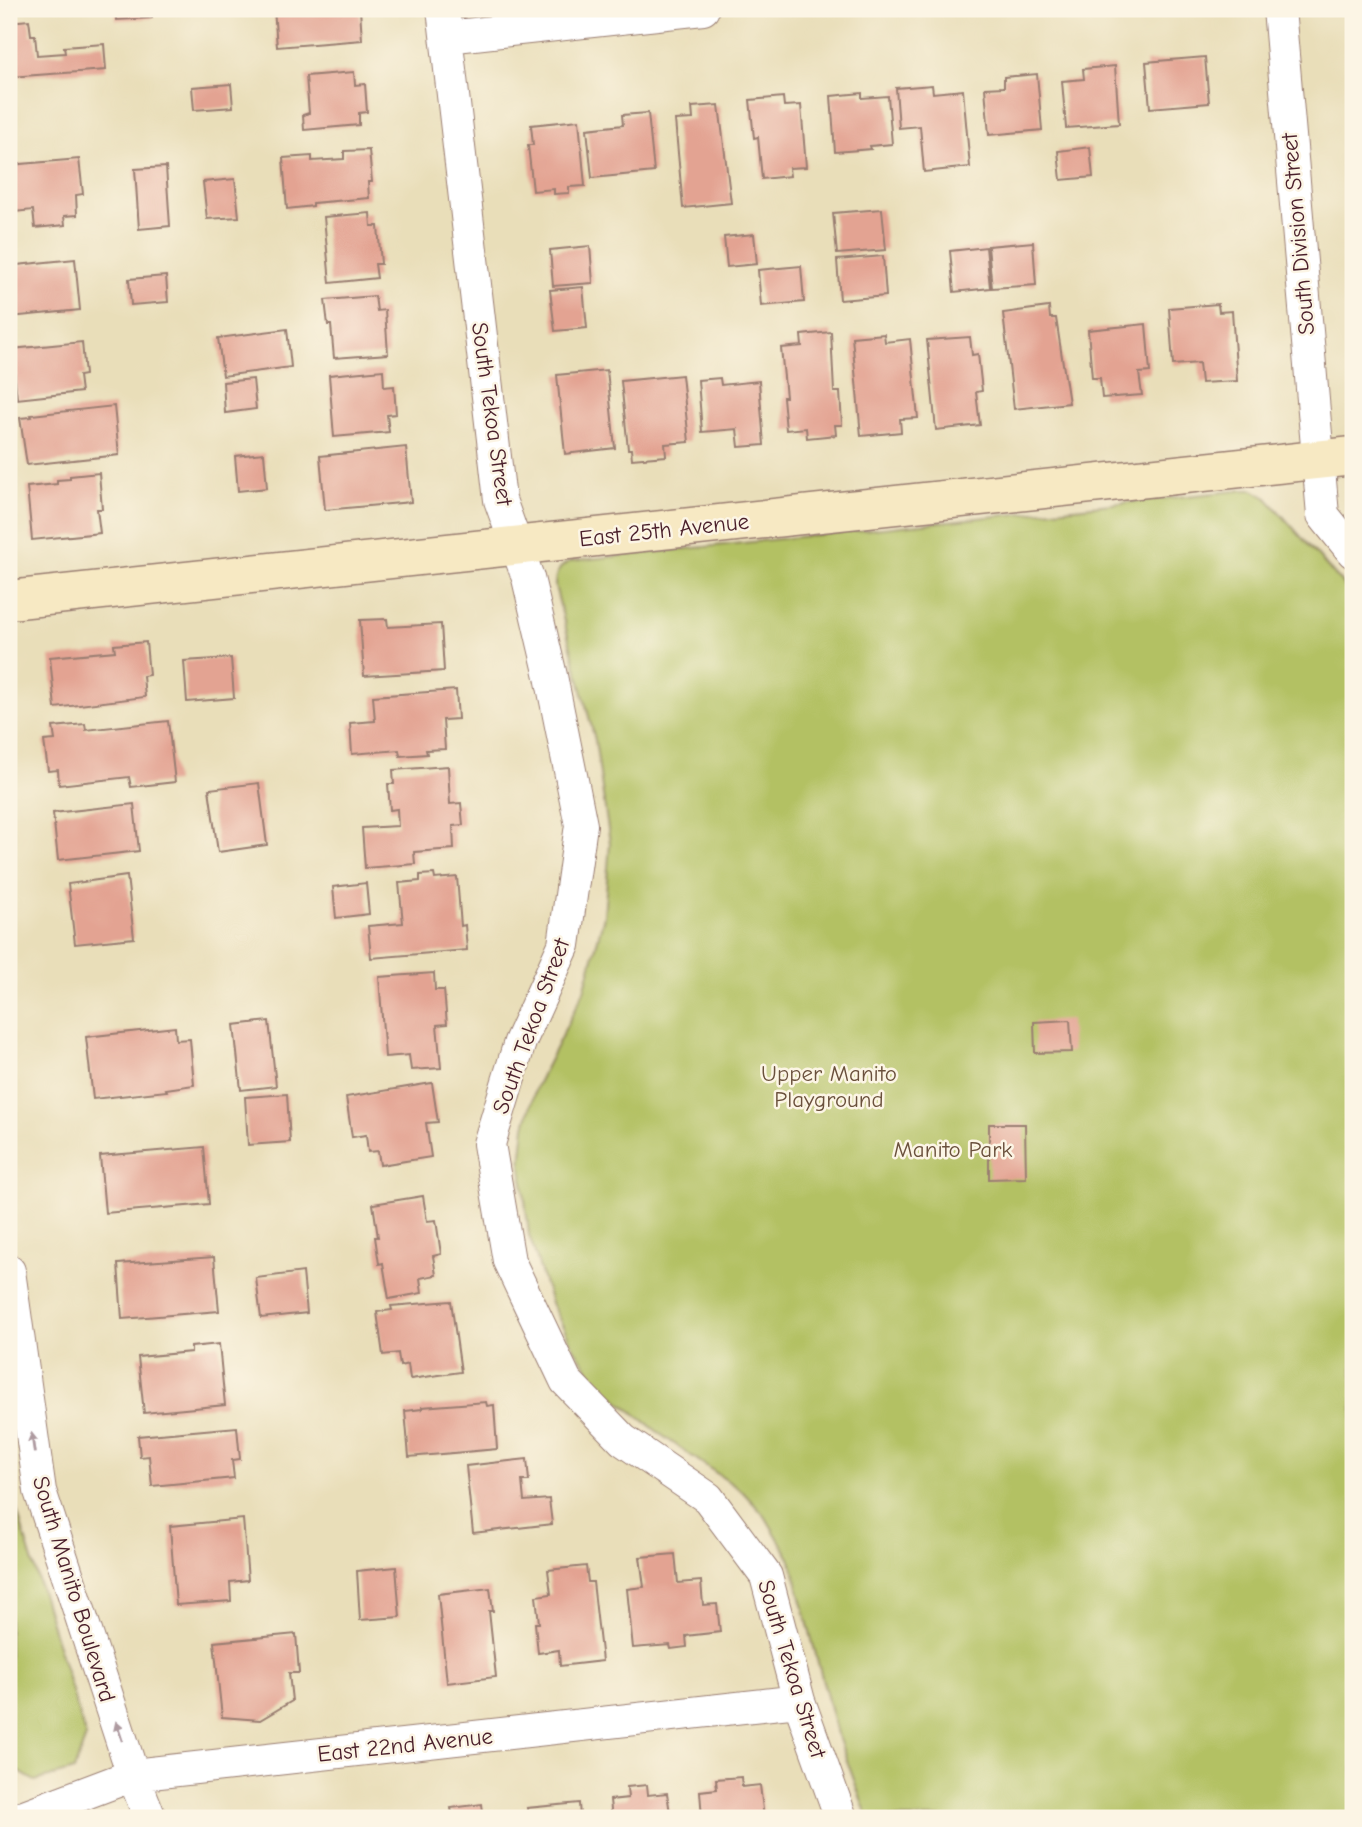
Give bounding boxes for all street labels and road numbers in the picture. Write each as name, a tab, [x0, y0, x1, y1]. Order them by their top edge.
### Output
street label: South Division Street	[1276, 130, 1320, 336]
street label: South Tekoa Street	[466, 321, 518, 509]
street label: East 25th Avenue	[578, 508, 750, 552]
street label: South Tekoa Street	[487, 933, 576, 1117]
street label: South Manito Boulevard	[27, 1473, 121, 1705]
street label: South Tekoa Street	[752, 1577, 832, 1763]
street label: East 22nd Avenue	[316, 1722, 494, 1768]

